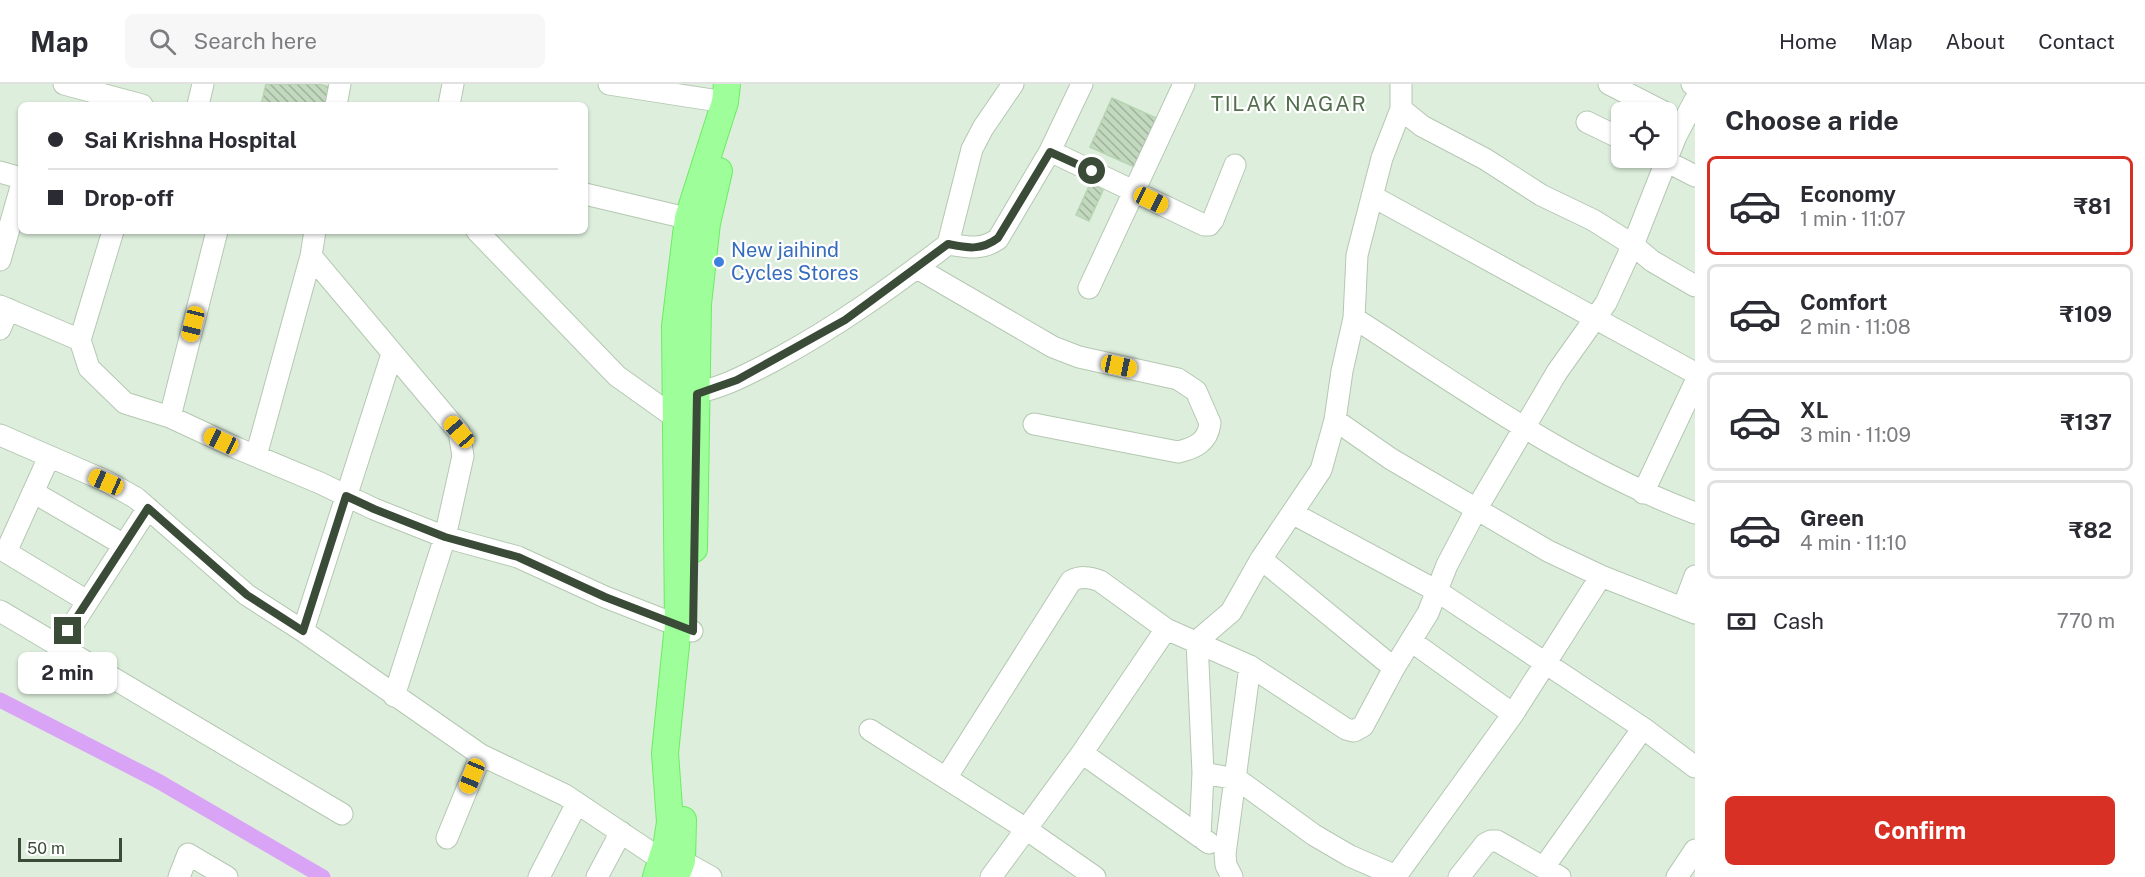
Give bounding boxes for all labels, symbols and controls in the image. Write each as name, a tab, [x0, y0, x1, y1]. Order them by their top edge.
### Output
search box	[125, 14, 545, 68]
text: Map	[30, 25, 89, 58]
icon: search	[146, 25, 179, 58]
text: Search here	[194, 28, 317, 54]
text: Home	[1779, 29, 1837, 54]
text: Map	[1870, 29, 1913, 54]
text: About	[1946, 29, 2005, 54]
text: Contact	[2038, 29, 2115, 54]
district label: TILAK NAGAR	[1211, 91, 1367, 116]
map controls	[1611, 102, 1677, 168]
button: locate	[1611, 102, 1677, 168]
text: Choose a ride	[1725, 104, 1899, 136]
text: Sai Krishna Hospital	[84, 127, 297, 153]
route start	[1078, 157, 1105, 184]
icon: car	[1728, 179, 1782, 233]
text: Economy	[1800, 181, 1896, 207]
car	[1131, 184, 1171, 216]
text: Drop-off	[84, 185, 174, 211]
text: ₹81	[2074, 193, 2112, 219]
text: 1 min · 11:07	[1800, 207, 1906, 231]
place label: New jaihind Cycles Stores	[731, 238, 859, 285]
marker: New jaihind Cycles Stores	[712, 255, 726, 269]
icon: car	[1728, 287, 1782, 341]
text: Comfort	[1800, 289, 1887, 315]
text: ₹109	[2060, 301, 2112, 327]
car	[180, 304, 206, 344]
text: 2 min · 11:08	[1800, 315, 1911, 339]
car	[1100, 353, 1138, 379]
icon: car	[1728, 395, 1782, 449]
text: XL	[1800, 397, 1828, 423]
text: ₹137	[2060, 409, 2112, 435]
car	[440, 413, 478, 451]
text: 3 min · 11:09	[1800, 423, 1911, 447]
car	[201, 425, 241, 457]
car	[86, 466, 126, 498]
icon: car	[1728, 503, 1782, 557]
text: Green	[1800, 505, 1864, 531]
text: ₹82	[2069, 517, 2112, 543]
text: 4 min · 11:10	[1800, 531, 1907, 555]
icon: cash	[1725, 605, 1758, 638]
text: Cash	[1773, 608, 1824, 634]
text: 770 m	[2057, 609, 2115, 633]
route end	[54, 617, 81, 644]
callout: 2 min	[19, 652, 118, 694]
text: 2 min	[41, 661, 94, 685]
car	[457, 756, 487, 796]
button: Confirm	[1725, 796, 2115, 865]
scale bar	[18, 835, 122, 862]
text: 50 m	[27, 839, 65, 858]

